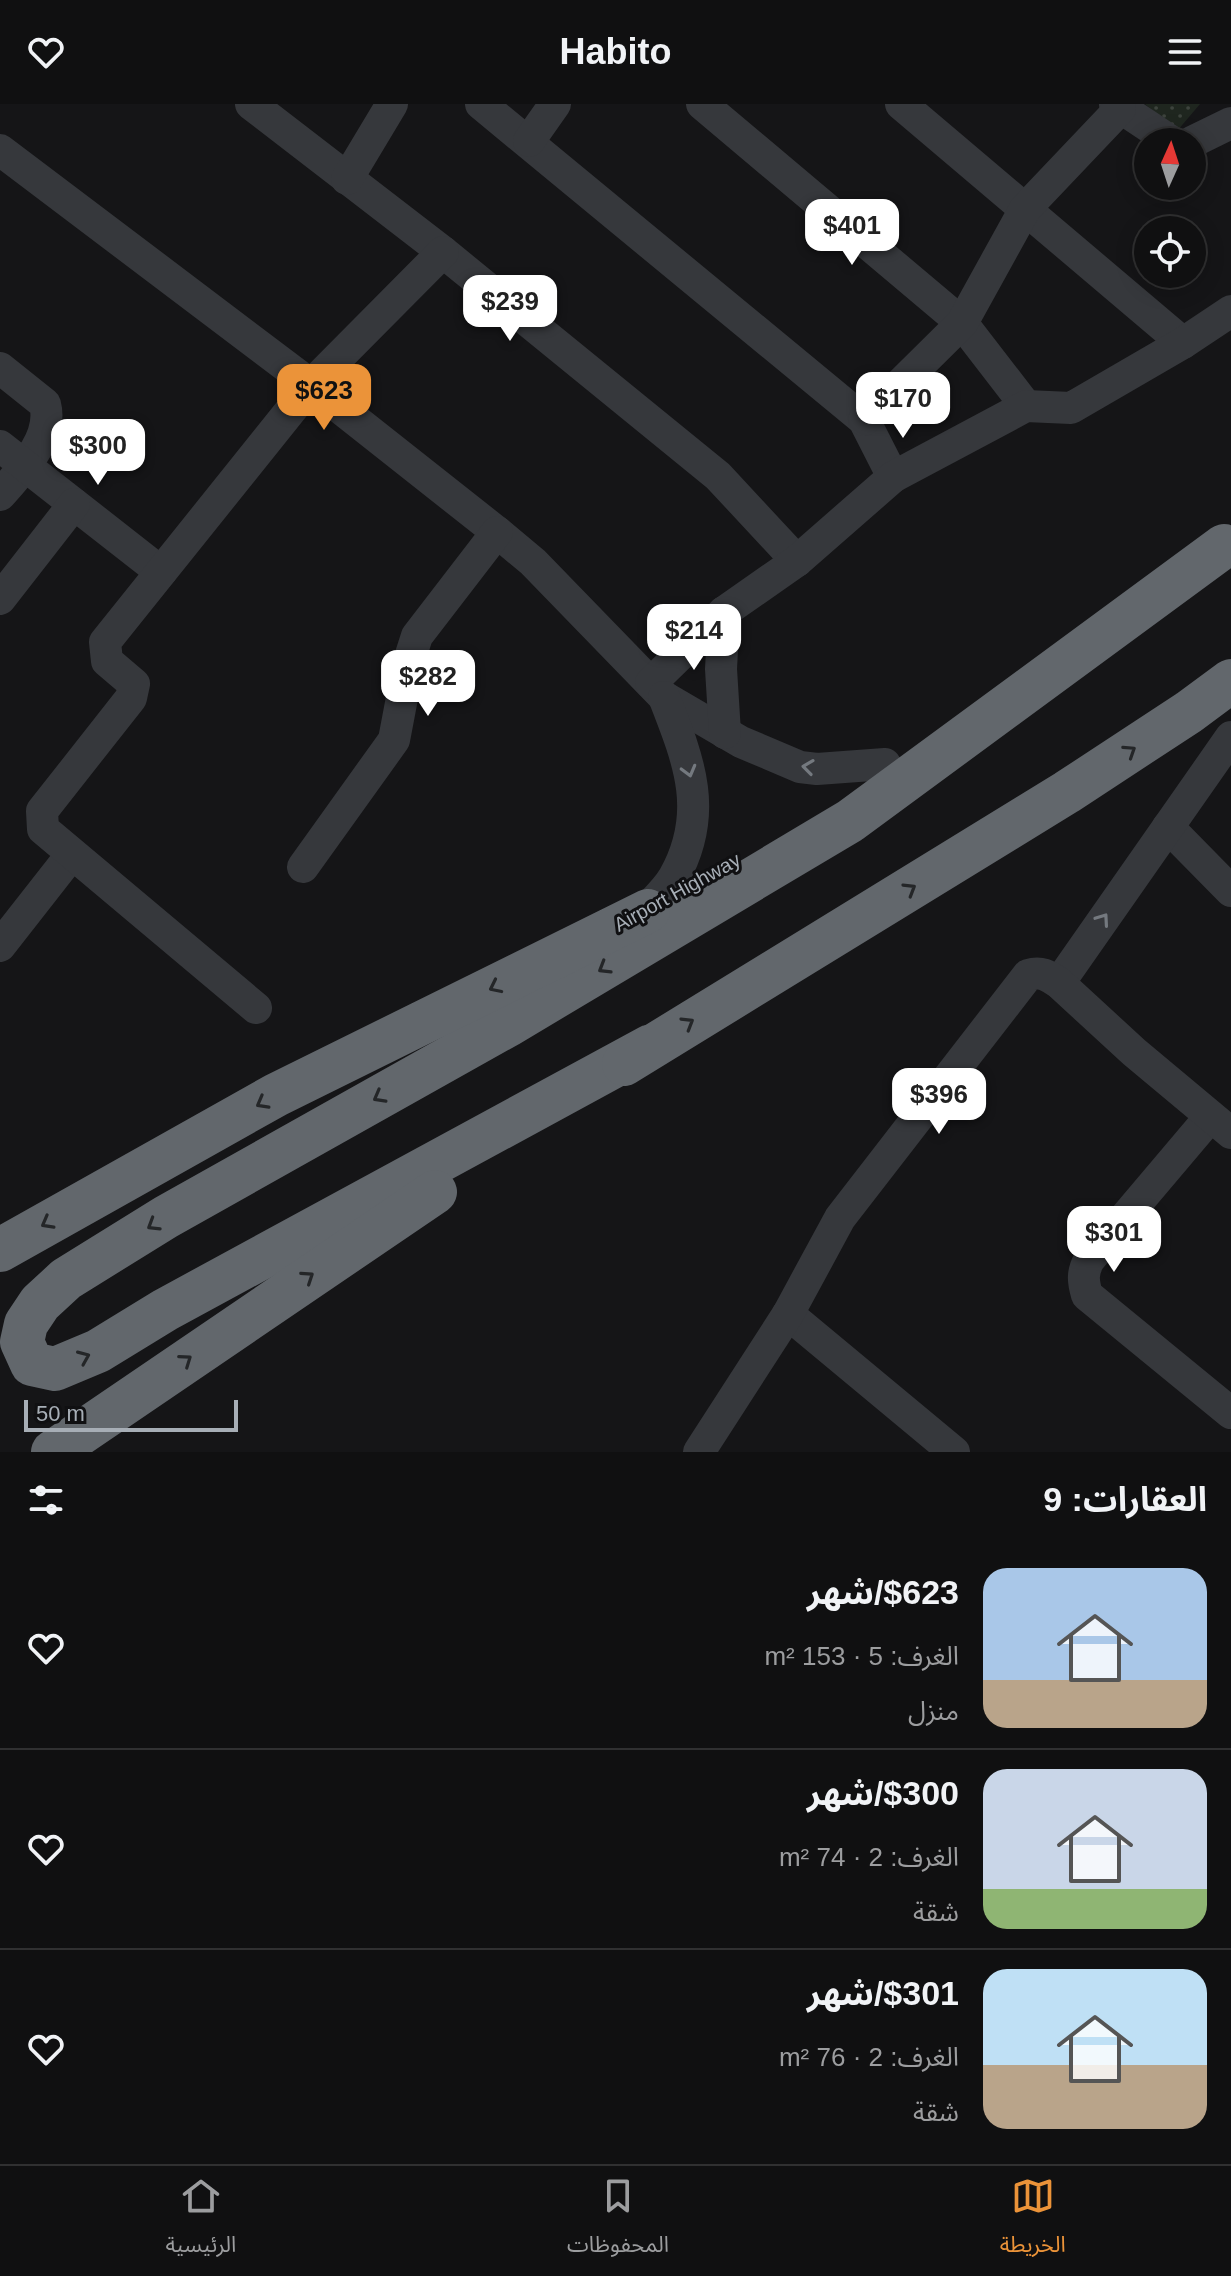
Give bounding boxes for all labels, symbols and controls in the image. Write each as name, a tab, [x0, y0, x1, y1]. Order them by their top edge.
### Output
icon: heart	[24, 30, 68, 74]
icon: menu	[1163, 30, 1207, 74]
text: Habito	[560, 31, 672, 72]
north arrow	[1134, 128, 1206, 200]
map controls	[1134, 128, 1206, 288]
pin: $401	[805, 199, 899, 267]
text: $401	[823, 210, 881, 240]
button: locate	[1134, 216, 1206, 288]
pin: $239	[463, 275, 557, 343]
text: $239	[481, 286, 539, 316]
pin: $623	[277, 364, 371, 432]
pin: $170	[856, 372, 950, 440]
text: $623	[295, 375, 353, 405]
text: $170	[874, 383, 932, 413]
pin: $300	[51, 419, 145, 487]
text: $300	[69, 430, 127, 460]
pin: $214	[647, 604, 741, 672]
text: $214	[665, 615, 723, 645]
pin: $282	[381, 650, 475, 718]
text: $282	[399, 661, 457, 691]
one-way arrow	[1122, 745, 1136, 760]
one-way arrow	[801, 759, 814, 776]
one-way arrow	[680, 763, 697, 777]
street label: Airport Highway	[610, 848, 744, 936]
one-way arrow	[901, 883, 916, 898]
one-way arrow	[1093, 913, 1108, 927]
one-way arrow	[599, 958, 613, 973]
one-way arrow	[488, 977, 503, 993]
one-way arrow	[679, 1018, 694, 1033]
pin: $396	[892, 1068, 986, 1136]
text: $396	[910, 1079, 968, 1109]
one-way arrow	[373, 1087, 388, 1103]
one-way arrow	[256, 1093, 271, 1109]
pin: $301	[1067, 1206, 1161, 1274]
one-way arrow	[42, 1213, 56, 1229]
one-way arrow	[147, 1216, 162, 1231]
text: $301	[1085, 1217, 1143, 1247]
one-way arrow	[300, 1272, 314, 1287]
one-way arrow	[76, 1350, 90, 1366]
one-way arrow	[178, 1355, 192, 1370]
scale bar	[24, 1396, 238, 1432]
text: 50 m	[36, 1401, 85, 1426]
icon: filters	[24, 1478, 68, 1522]
text: العقارات: 9	[1043, 1480, 1207, 1518]
text: $623/شهر	[807, 1573, 959, 1611]
icon: home	[1047, 1600, 1143, 1696]
icon: heart	[24, 1626, 68, 1670]
text: الغرف: 5 · 153 m²	[764, 1641, 959, 1671]
text: منزل	[908, 1696, 959, 1726]
text: $300/شهر	[807, 1774, 959, 1812]
icon: home	[1047, 1801, 1143, 1897]
icon: heart	[24, 1827, 68, 1871]
text: الغرف: 2 · 74 m²	[779, 1842, 959, 1872]
text: شقة	[913, 1897, 959, 1927]
text: $301/شهر	[807, 1974, 959, 2012]
icon: home	[1047, 2001, 1143, 2097]
icon: heart	[24, 2027, 68, 2071]
text: الغرف: 2 · 76 m²	[779, 2042, 959, 2072]
text: شقة	[913, 2097, 959, 2127]
tab: الرئيسية	[165, 2174, 236, 2268]
tab: المحفوظات	[567, 2174, 669, 2268]
tab: الخريطة	[1000, 2174, 1066, 2268]

